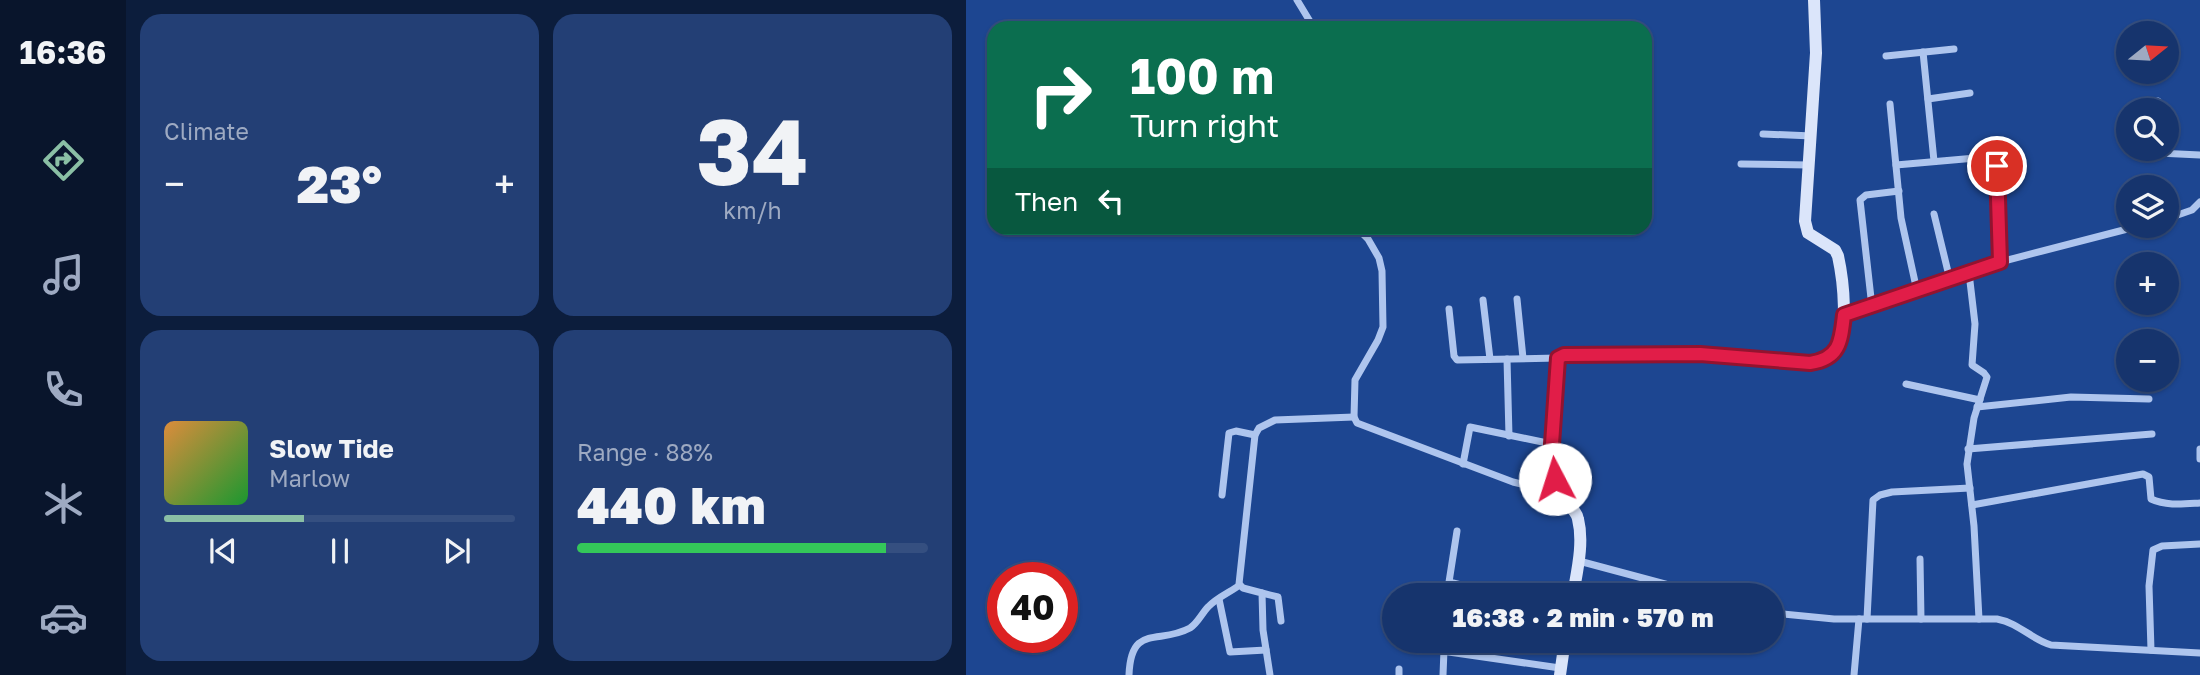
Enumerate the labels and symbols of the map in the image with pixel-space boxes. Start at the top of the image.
north arrow [2116,21,2179,84]
pin [1967,136,2027,196]
position arrow [1518,442,1592,516]
speed limit sign: 40 [987,562,1078,653]

